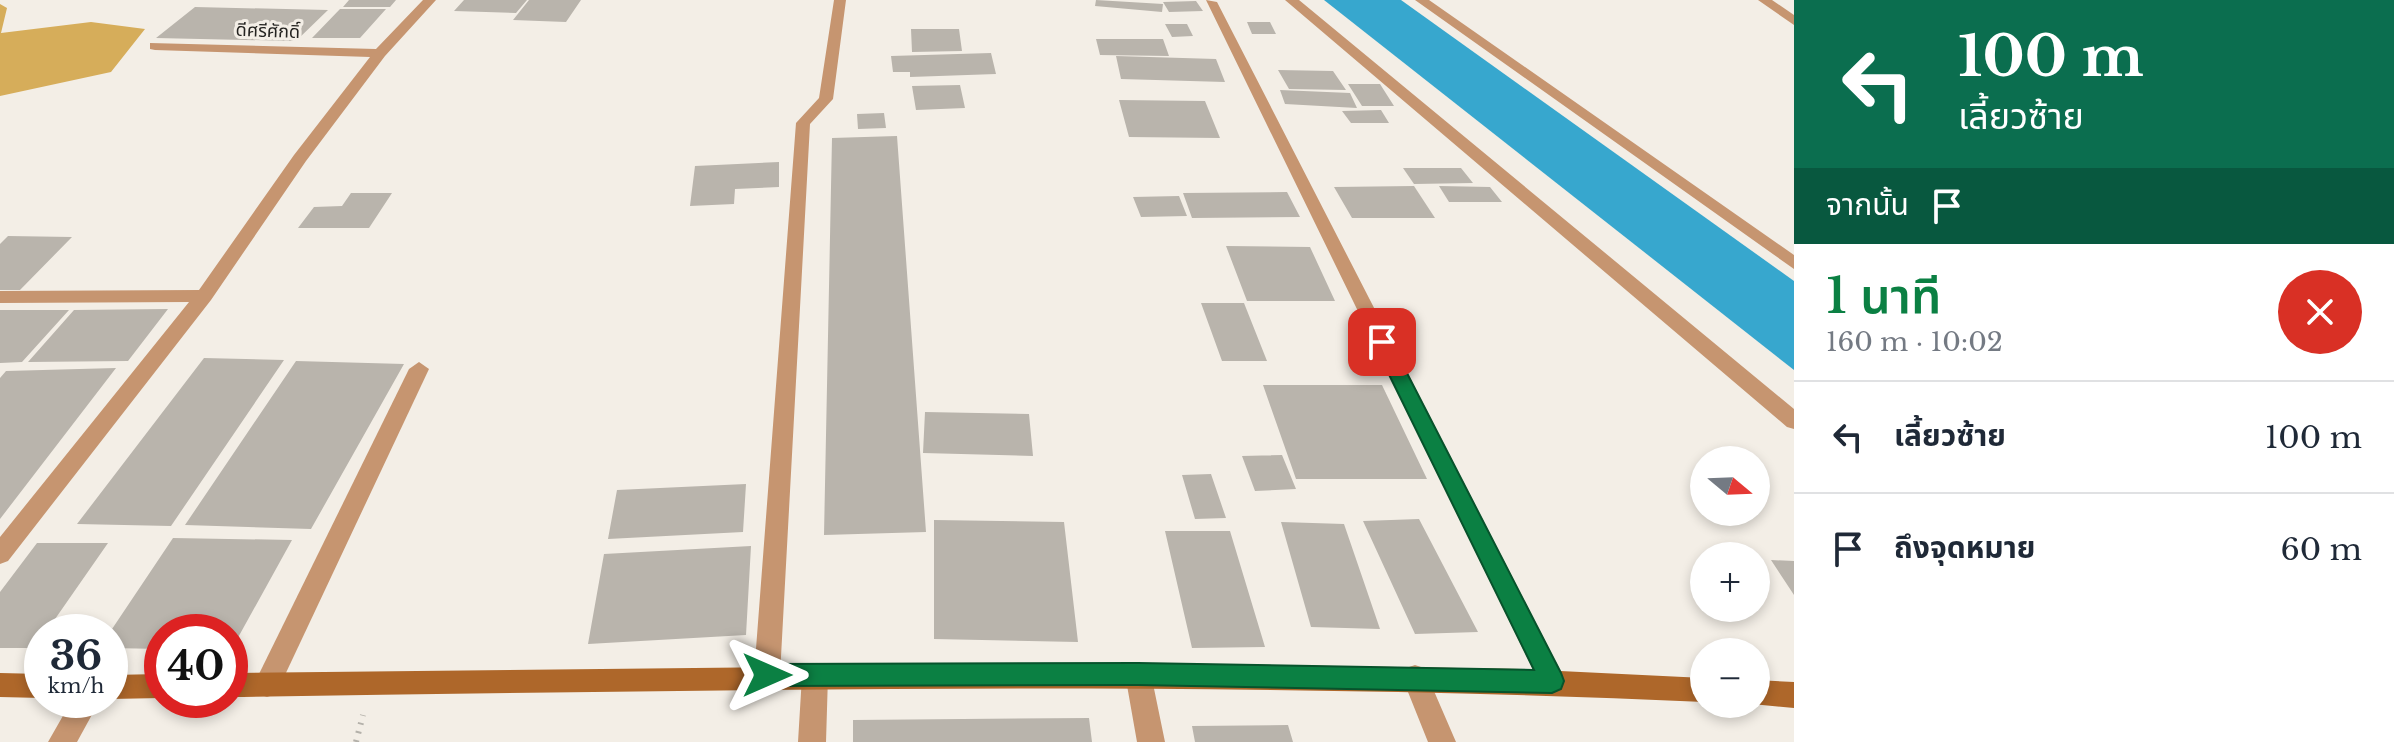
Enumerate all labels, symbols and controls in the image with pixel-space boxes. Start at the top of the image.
street label: ดีศรีศักดิ์ [235,19,301,43]
text: 100 m [1958,22,2144,91]
icon: left [1826,32,1930,136]
text: เลี้ยวซ้าย [1958,94,2084,139]
icon: arrive [1925,184,1969,228]
text: จากนั้น [1826,186,1909,223]
text: 1 นาที [1826,266,1941,326]
button: close [2278,270,2362,354]
pin [1348,308,1416,376]
icon: arrive [1360,320,1404,364]
text: 160 m · 10:02 [1826,326,2003,358]
icon: left [1826,415,1870,459]
text: เลี้ยวซ้าย [1894,417,2006,454]
text: 100 m [2265,419,2362,456]
north arrow [1690,446,1770,526]
map controls [1690,446,1770,718]
icon: arrive [1826,527,1870,571]
text: ถึงจุดหมาย [1894,529,2035,566]
text: 60 m [2280,531,2362,568]
button: + [1690,542,1770,622]
speed limit sign: 40 [144,614,248,718]
text: 36 [50,631,102,681]
position arrow [725,633,809,717]
button: − [1690,638,1770,718]
text: km/h [48,674,104,698]

